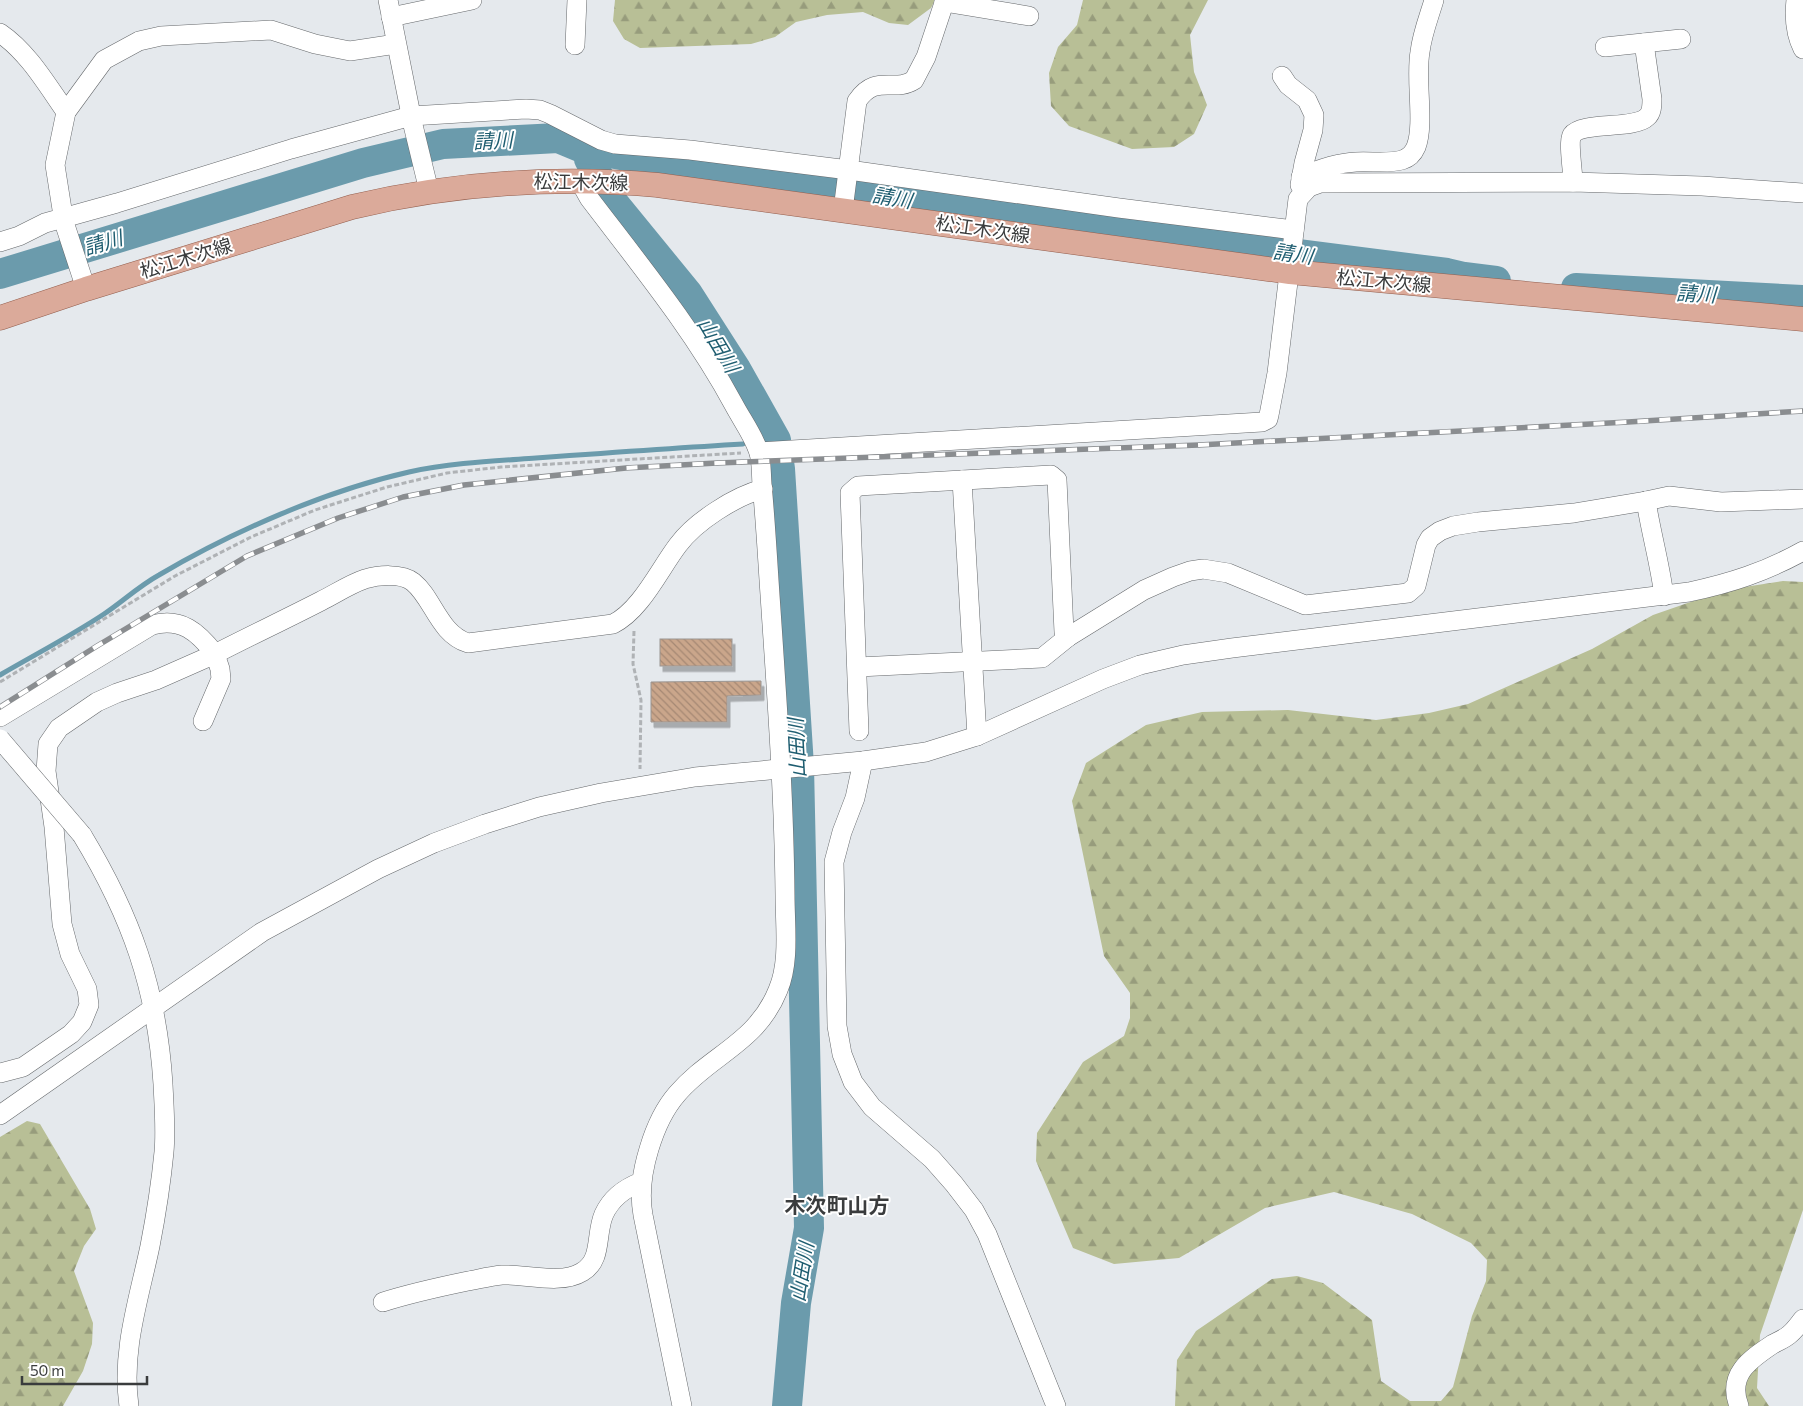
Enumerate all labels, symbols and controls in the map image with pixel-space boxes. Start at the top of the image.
water label: 請川 [472,127,516,153]
street label: 松江木次線 [533,169,629,194]
water label: 請川 [871,182,916,212]
street label: 松江木次線 [934,211,1032,247]
water label: 請川 [80,224,127,259]
street label: 松江木次線 [137,233,235,282]
water label: 請川 [1272,238,1317,268]
street label: 松江木次線 [1336,265,1432,296]
water label: 請川 [1675,280,1719,306]
water label: 山田川 [693,313,746,378]
water label: 山田川 [782,715,810,779]
district label: 木次町山方 [785,1192,890,1217]
water label: 山田川 [784,1238,818,1303]
scale bar [22,1354,148,1386]
text: 50 m [30,1361,64,1379]

